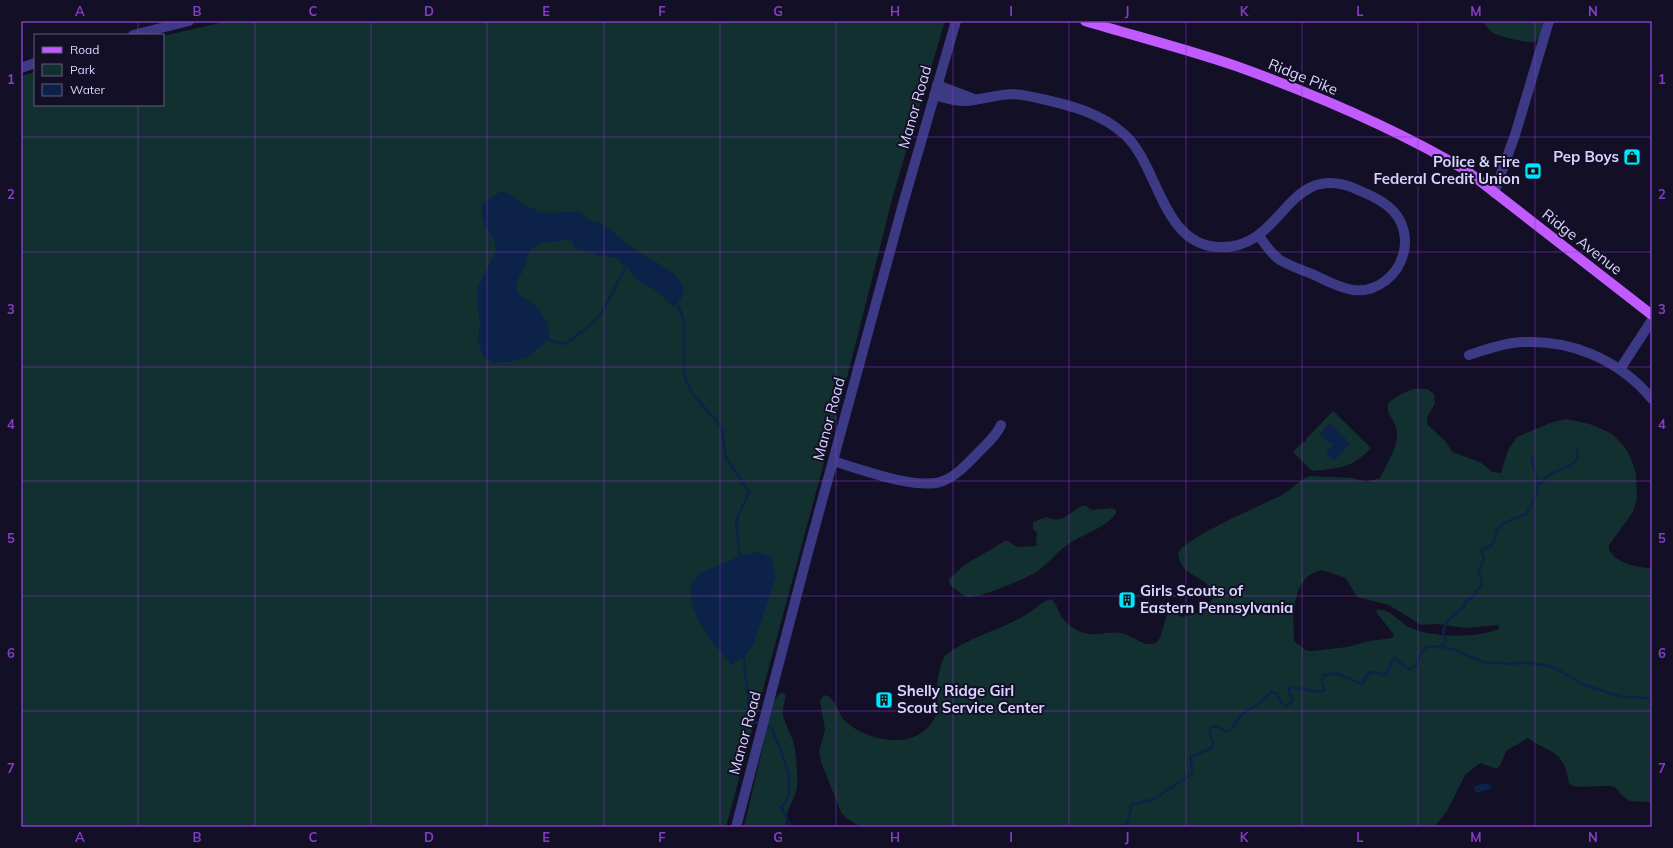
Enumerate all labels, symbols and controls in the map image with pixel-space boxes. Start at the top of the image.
text: A [75,3,85,19]
text: B [193,3,202,19]
text: C [309,3,318,19]
text: D [424,3,434,19]
text: E [542,3,550,19]
text: F [658,3,666,19]
text: G [773,3,783,19]
text: H [890,3,900,19]
text: I [1009,3,1013,19]
text: J [1125,3,1129,19]
text: K [1240,3,1250,19]
text: L [1356,3,1364,19]
text: M [1470,3,1482,19]
text: N [1588,3,1598,19]
legend [34,34,164,106]
text: Road [70,42,99,57]
street label: Ridge Pike [1266,54,1341,99]
text: Park [70,62,96,77]
street label: Manor Road [894,63,935,151]
text: 1 [7,71,15,87]
text: 1 [1658,71,1666,87]
text: Water [70,82,106,97]
place label: Pep Boys [1553,147,1619,166]
shop icon: Pep Boys [1622,147,1642,167]
place label: Police & Fire Federal Credit Union [1374,152,1520,188]
bank icon: Police & Fire Federal Credit Union [1523,161,1543,181]
text: 2 [7,186,15,202]
text: 2 [1658,186,1666,202]
street label: Ridge Avenue [1539,204,1626,279]
text: 3 [7,301,15,317]
text: 3 [1658,301,1666,317]
street label: Manor Road [808,375,849,463]
text: 4 [7,416,15,432]
text: 4 [1658,416,1666,432]
text: 5 [7,530,15,546]
text: 5 [1658,530,1666,546]
place label: Girls Scouts of Eastern Pennsylvania [1140,581,1293,617]
building icon: Girls Scouts of Eastern Pennsylvania [1117,590,1137,610]
text: 6 [7,645,15,661]
text: 6 [1658,645,1666,661]
place label: Shelly Ridge Girl Scout Service Center [897,681,1045,717]
street label: Manor Road [724,689,765,777]
building icon: Shelly Ridge Girl Scout Service Center [874,690,894,710]
text: 7 [7,760,15,776]
text: 7 [1658,760,1666,776]
text: A [75,829,85,845]
text: B [193,829,202,845]
text: C [309,829,318,845]
text: D [424,829,434,845]
text: E [542,829,550,845]
text: F [658,829,666,845]
text: G [773,829,783,845]
text: H [890,829,900,845]
text: I [1009,829,1013,845]
text: J [1125,829,1129,845]
text: K [1240,829,1250,845]
text: L [1356,829,1364,845]
text: M [1470,829,1482,845]
text: N [1588,829,1598,845]

